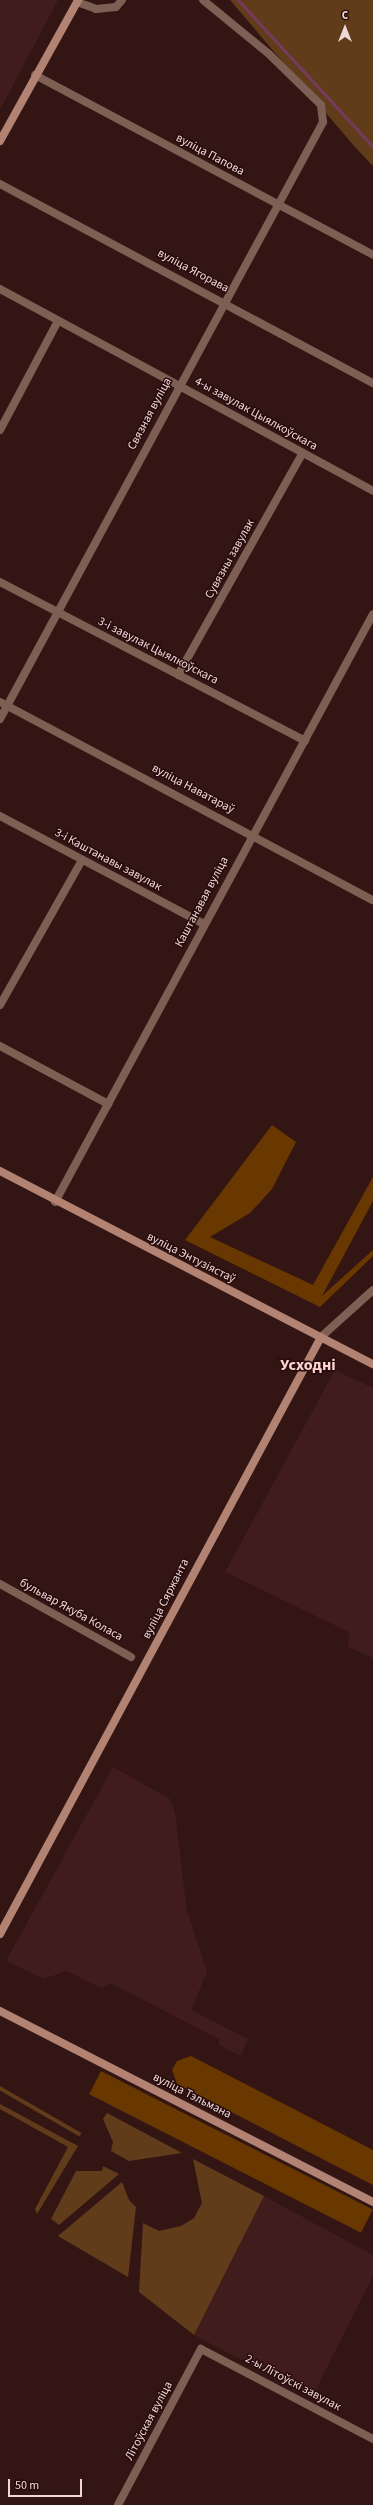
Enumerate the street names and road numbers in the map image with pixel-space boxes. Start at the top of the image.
street label: вуліца Папова [173,131,247,179]
street label: вуліца Ягорава [155,246,231,296]
street label: 4-ы завулак Цыялкоўскага [192,374,320,454]
street label: Связная вуліца [125,375,175,453]
street label: Сувязны завулак [202,517,258,601]
street label: 3-і завулак Цыялкоўскага [95,614,221,688]
street label: вуліца Наватараў [149,761,237,817]
street label: 3-і Каштанавы завулак [52,826,164,894]
street label: Каштанавая вуліца [172,854,232,950]
street label: вуліца Энтузіястаў [144,1229,238,1287]
street label: вуліца Сяржанта [140,1557,192,1641]
street label: бульвар Якуба Коласа [17,1576,125,1644]
street label: вуліца Тэльмана [150,2070,234,2122]
street label: 2-ы Літоўскі завулак [243,2352,343,2414]
street label: Літоўская вуліца [122,2379,176,2463]

